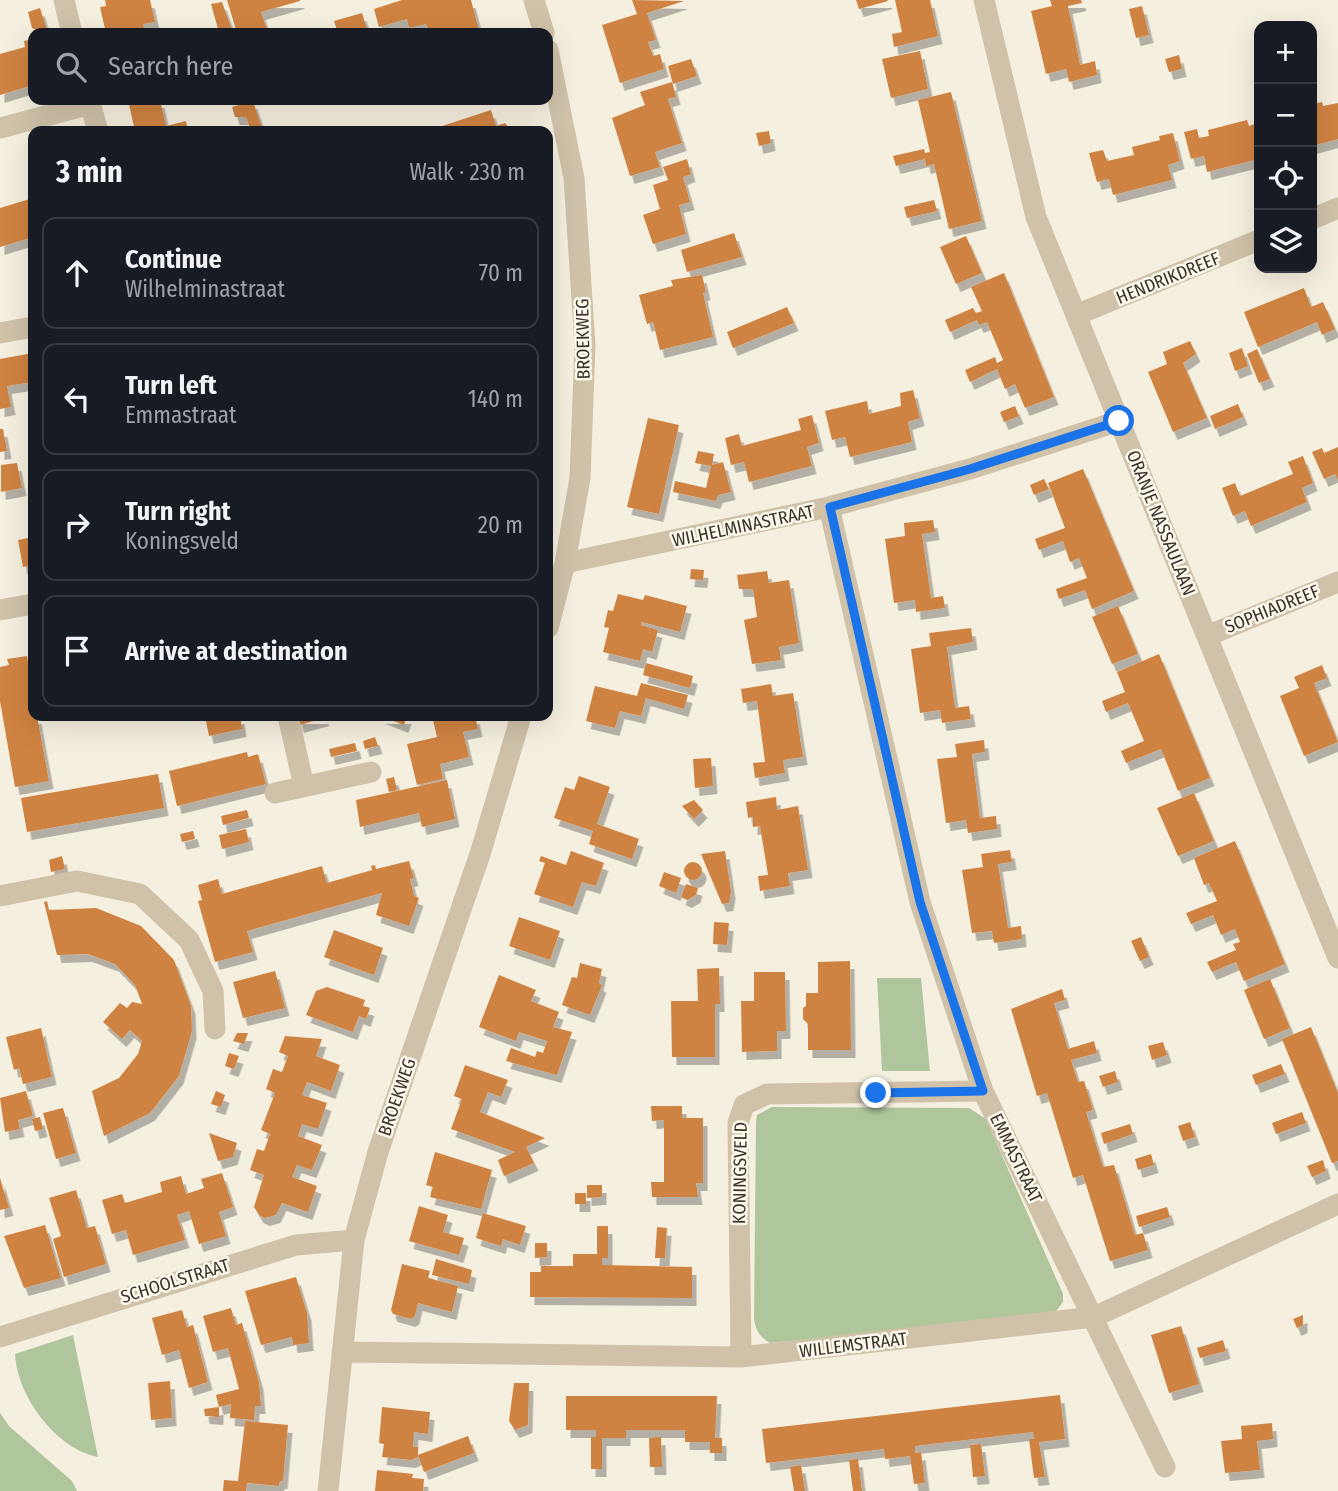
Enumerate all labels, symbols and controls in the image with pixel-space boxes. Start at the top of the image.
map controls [1254,21,1317,273]
button: + [1254,21,1317,84]
search box [28,28,553,105]
icon: search [52,48,90,86]
text: Search here [108,51,233,82]
button: − [1254,84,1317,147]
button: locate [1254,147,1317,210]
text: 3 min [56,154,123,190]
text: Walk · 230 m [409,158,525,186]
button: layers [1254,210,1317,273]
text: Continue [125,244,222,275]
street label: HENDRIKDREEF [1113,247,1223,309]
icon: ahead [58,254,96,292]
text: 70 m [479,259,523,287]
text: Wilhelminastraat [125,275,285,303]
street label: BROEKWEG [571,298,595,380]
text: Turn left [125,370,217,401]
icon: left [58,380,96,418]
text: 140 m [468,385,523,413]
text: Emmastraat [125,401,237,429]
route start [1103,405,1134,436]
street label: ORANJE NASSAULAAN [1122,447,1200,599]
text: Turn right [125,496,231,527]
street label: WILHELMINASTRAAT [670,500,816,552]
icon: right [58,506,96,544]
text: 20 m [478,511,523,539]
text: Koningsveld [125,527,239,555]
street label: SOPHIADREEF [1222,580,1322,638]
icon: arrive [58,632,96,670]
text: Arrive at destination [125,636,348,667]
street label: BROEKWEG [373,1055,421,1139]
route end [860,1077,891,1108]
street label: EMMASTRAAT [985,1110,1047,1207]
street label: KONINGSVELD [728,1122,752,1224]
street label: SCHOOLSTRAAT [118,1254,233,1308]
street label: WILLEMSTRAAT [798,1327,909,1363]

